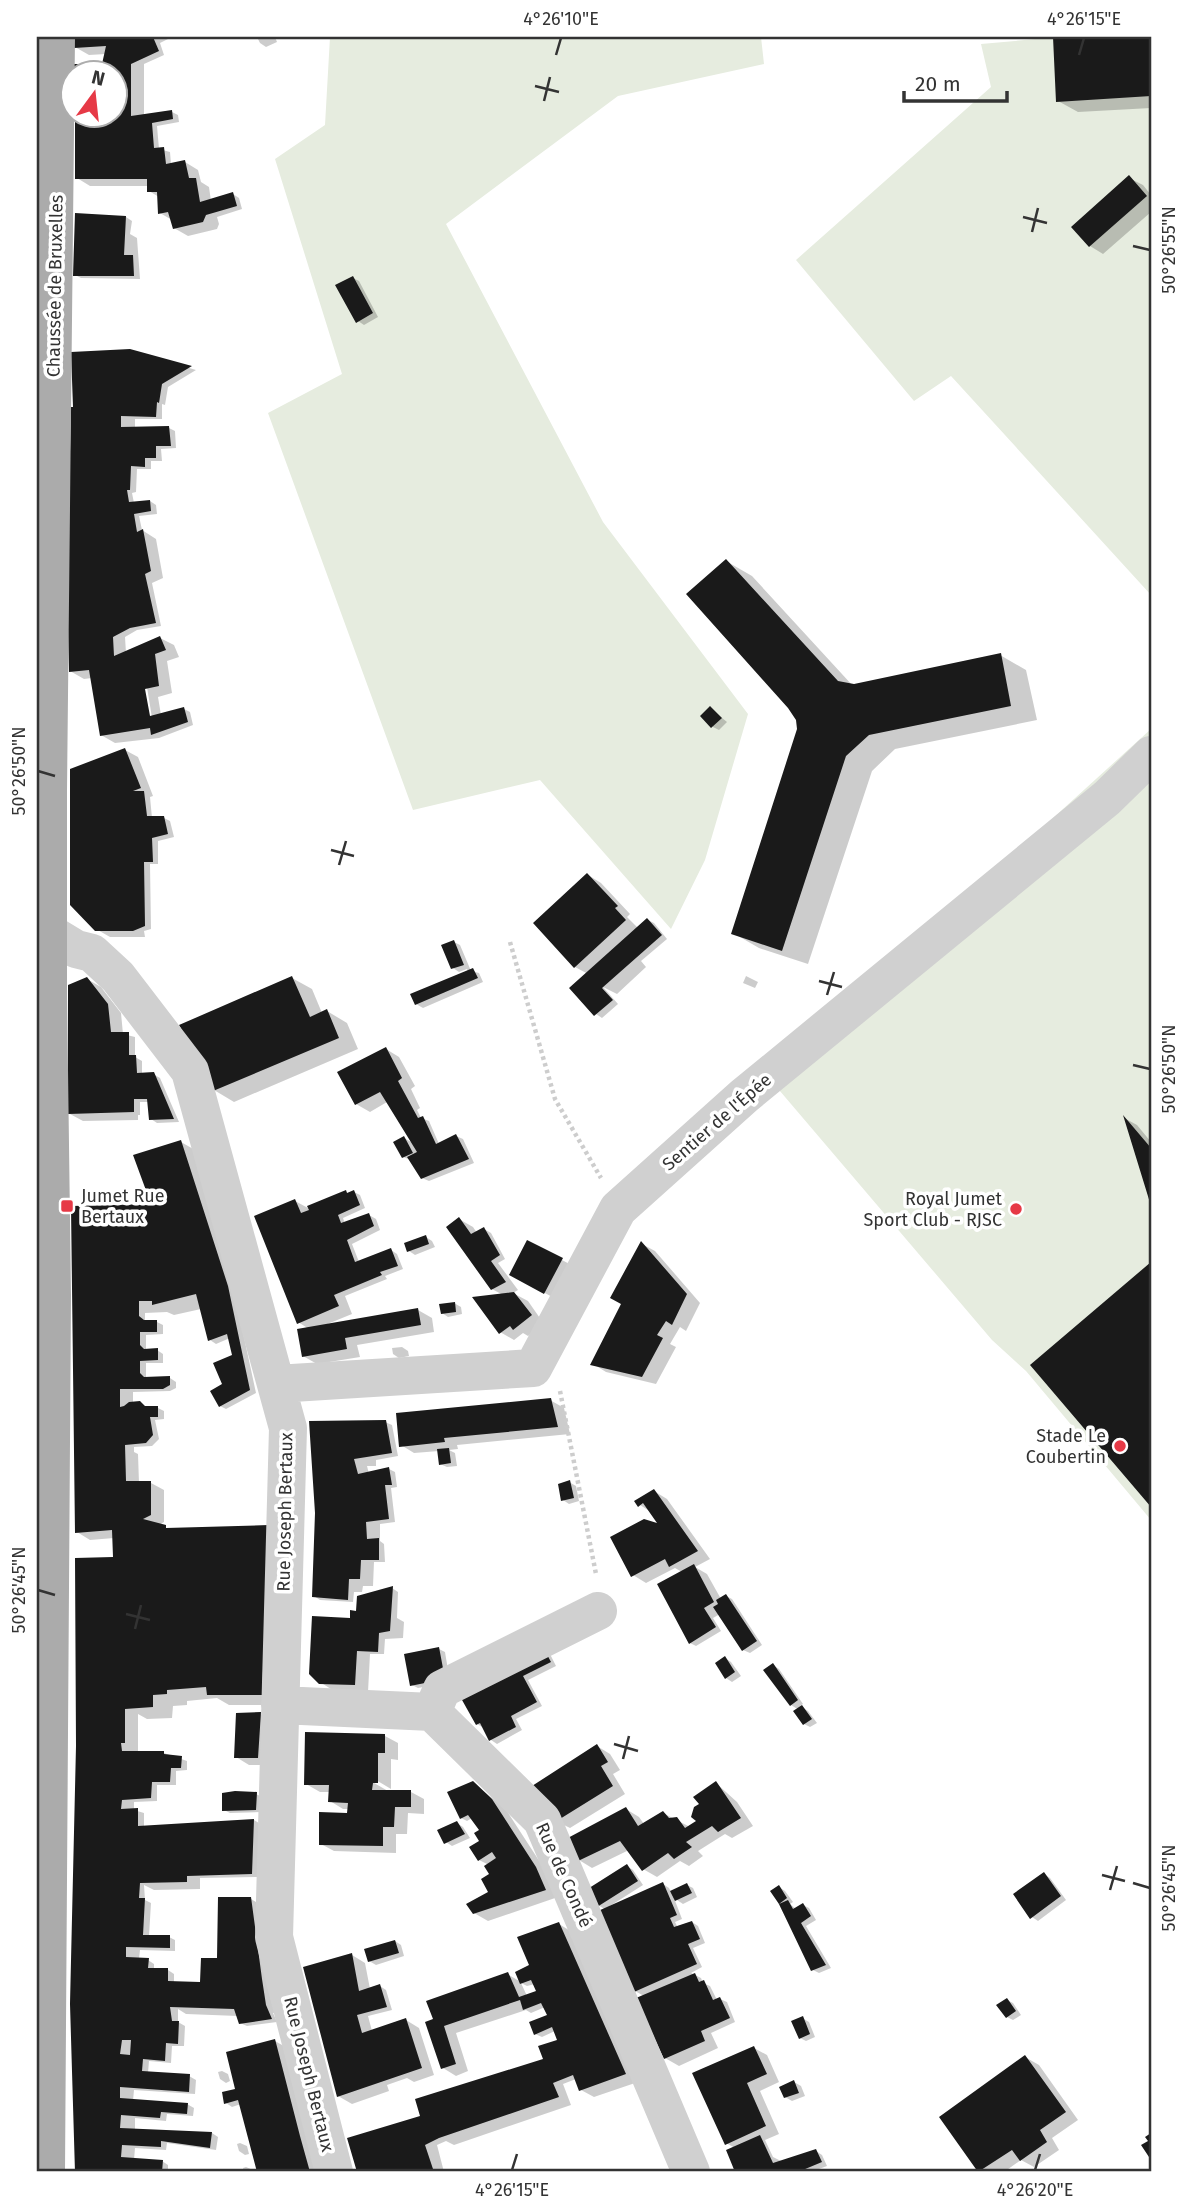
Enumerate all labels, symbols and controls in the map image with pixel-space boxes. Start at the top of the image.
text: 4°26'10"E [523,8,599,30]
text: 4°26'15"E [1047,8,1121,30]
north arrow [60,60,130,130]
scale bar [904,60,1008,104]
text: N [89,65,107,91]
text: 20 m [915,71,961,97]
street label: Chaussée de Bruxelles [42,195,68,377]
text: 50°26'55"N [1158,206,1180,294]
text: 50°26'50"N [8,727,30,815]
text: 50°26'50"N [1158,1025,1180,1113]
street label: Sentier de l'Épée [657,1068,776,1175]
place label: Jumet Rue Bertaux [81,1185,165,1228]
place label: Royal Jumet Sport Club - RJSC [864,1188,1003,1231]
marker: Jumet Rue Bertaux [59,1198,75,1214]
marker: Royal Jumet Sport Club - RJSC [1008,1201,1024,1217]
place label: Stade Le Coubertin [1026,1425,1106,1468]
street label: Rue Joseph Bertaux [273,1432,297,1592]
marker: Stade Le Coubertin [1112,1438,1128,1454]
text: 50°26'45"N [8,1546,30,1634]
street label: Rue de Condé [531,1819,597,1931]
text: 50°26'45"N [1158,1844,1180,1932]
street label: Rue Joseph Bertaux [279,1994,339,2154]
text: 4°26'15"E [475,2179,549,2201]
text: 4°26'20"E [997,2179,1073,2201]

